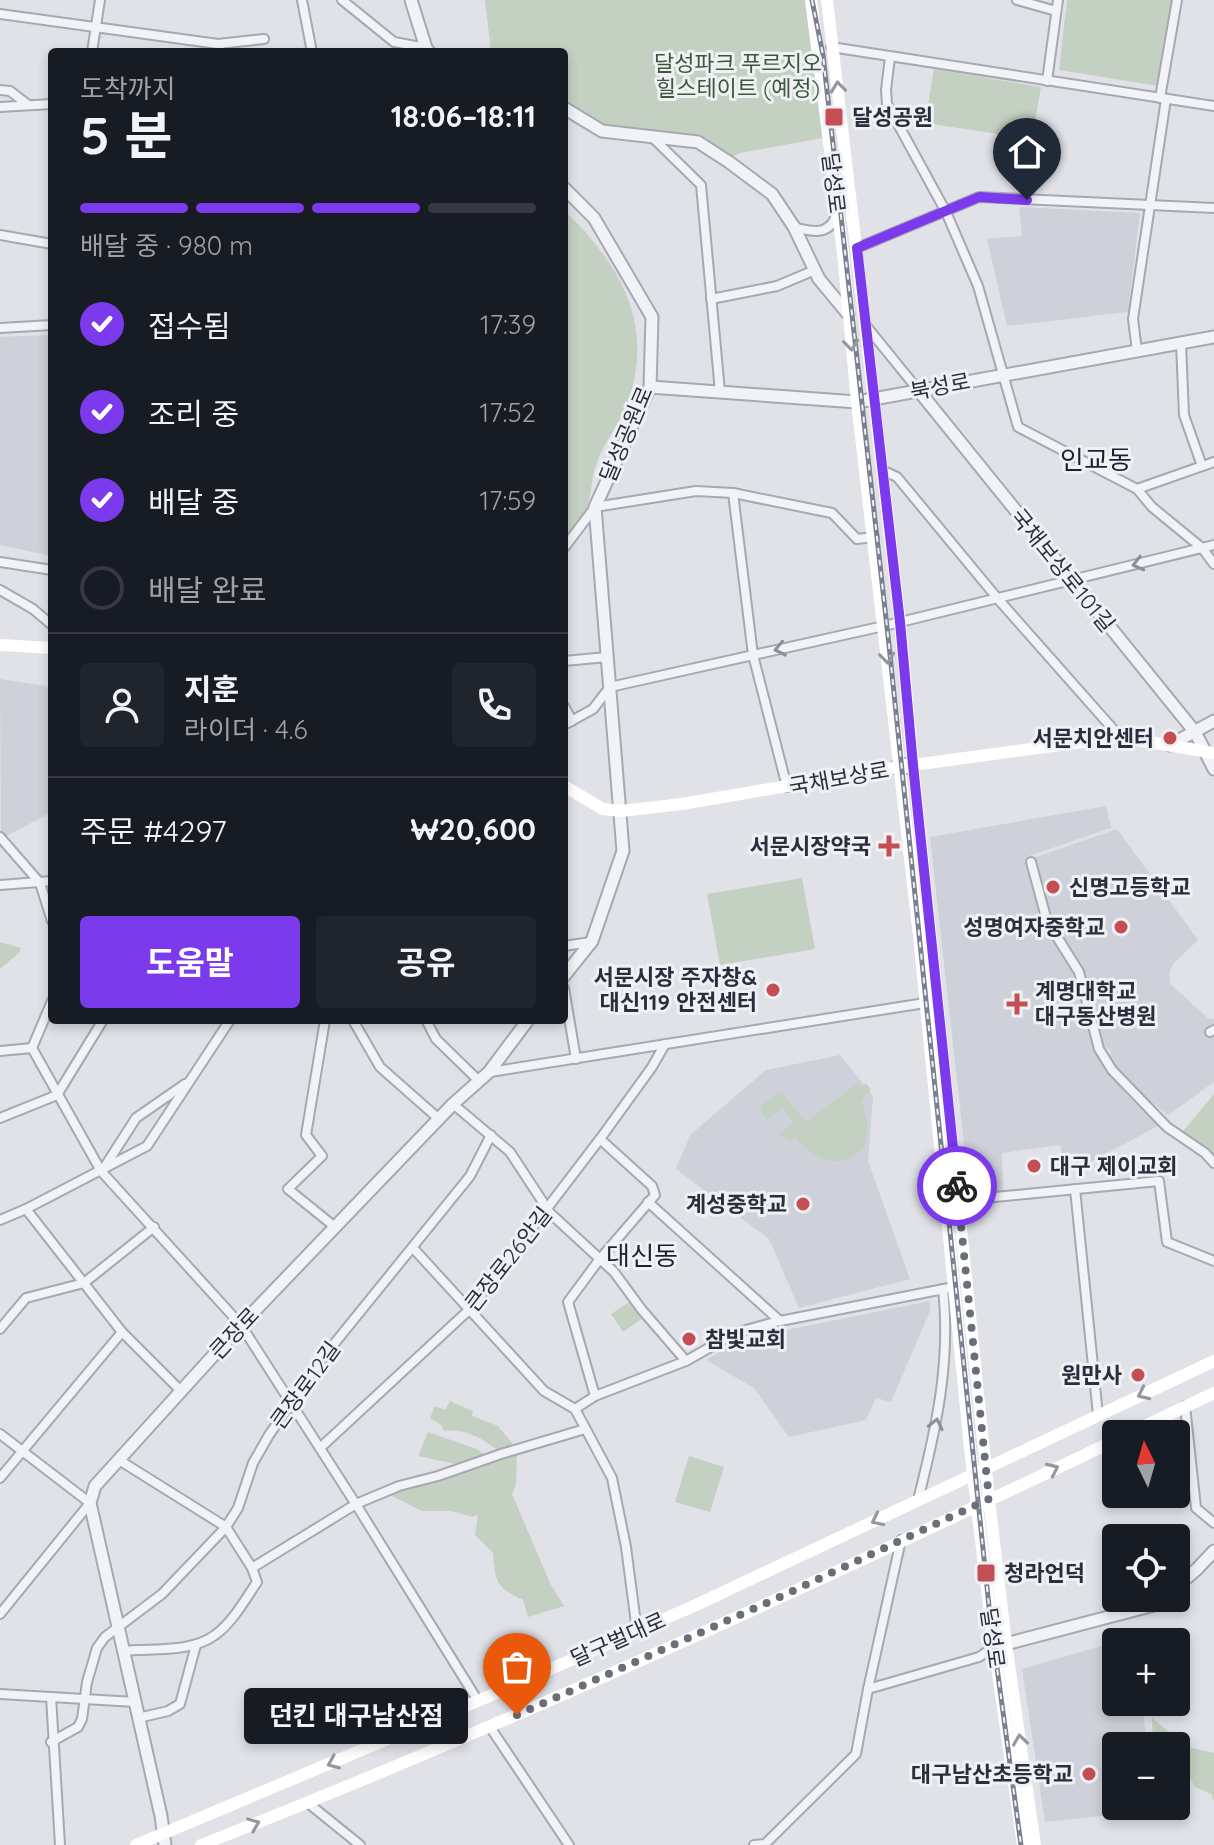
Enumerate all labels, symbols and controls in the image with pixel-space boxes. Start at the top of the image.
park label: 달성파크 푸르지오 힐스테이트 (예정) [654,49,822,102]
text: 도착까지 [80,72,176,105]
one-way arrow [830,80,847,94]
text: 18:06–18:11 [391,97,536,135]
text: 5 분 [80,102,172,167]
place label: 달성공원 [852,103,933,131]
marker: 달성공원 [823,106,845,128]
pin [993,118,1061,200]
icon: home [1005,130,1049,174]
street label: 달성로 [816,151,852,215]
text: 배달 중 · 980 m [80,229,253,262]
icon: check [80,302,124,346]
text: 접수됨 [148,307,231,345]
text: 17:39 [480,308,536,341]
one-way arrow [843,338,860,351]
street label: 북성로 [908,366,972,406]
street label: 달성공원로 [593,382,659,486]
icon: check [80,390,124,434]
text: 조리 중 [148,395,239,433]
text: 17:52 [480,396,536,429]
district label: 인교동 [1060,443,1132,476]
icon: check [80,478,124,522]
text: 배달 중 [148,483,239,521]
text: 17:59 [480,484,536,517]
street label: 국채보상로101길 [1005,503,1121,637]
one-way arrow [1132,554,1146,571]
text: 배달 완료 [148,571,267,609]
one-way arrow [774,640,787,657]
one-way arrow [878,652,895,665]
button: person [80,663,164,747]
button: phone [452,663,536,747]
text: 지훈 [184,670,239,708]
text: 라이더 · 4.6 [184,713,307,746]
place label: 서문치안센터 [1033,724,1154,752]
marker: 서문치안센터 [1161,729,1179,747]
street label: 국채보상로 [787,755,891,801]
text: ₩20,600 [411,810,536,848]
text: 주문 #4297 [80,812,227,850]
place label: 서문시장약국 [750,832,871,860]
marker: 서문시장약국 [878,835,900,857]
place label: 신명고등학교 [1069,873,1190,901]
marker: 신명고등학교 [1044,878,1062,896]
place label: 성명여자중학교 [963,913,1105,941]
button: 도움말 [80,916,300,1008]
button: 공유 [316,916,536,1008]
marker: 성명여자중학교 [1112,918,1130,936]
place label: 서문시장 주자창& 대신119 안전센터 [594,963,757,1016]
place label: 계명대학교 대구동산병원 [1035,977,1156,1030]
marker: 서문시장 주자창& 대신119 안전센터 [764,981,782,999]
marker: 계명대학교 대구동산병원 [1006,993,1028,1015]
courier [917,1146,997,1226]
place label: 대구 제이교회 [1050,1152,1178,1180]
marker: 대구 제이교회 [1025,1157,1043,1175]
icon: bike [935,1164,979,1208]
place label: 계성중학교 [686,1190,787,1218]
marker: 계성중학교 [794,1195,812,1213]
street label: 큰장로26안길 [458,1201,558,1317]
district label: 대신동 [606,1239,678,1272]
street label: 큰장로 [203,1301,265,1365]
place label: 참빛교회 [705,1325,786,1353]
marker: 참빛교회 [680,1330,698,1348]
street label: 큰장로12길 [264,1336,346,1434]
place label: 원만사 [1061,1361,1122,1389]
marker: 원만사 [1129,1366,1147,1384]
one-way arrow [1137,1384,1152,1400]
one-way arrow [927,1418,944,1432]
north arrow [1102,1420,1190,1508]
map controls [1102,1420,1190,1820]
one-way arrow [1045,1463,1059,1479]
one-way arrow [871,1510,885,1526]
button: locate [1102,1524,1190,1612]
place label: 청라언덕 [1004,1559,1085,1587]
marker: 청라언덕 [975,1562,997,1584]
street label: 달구벌대로 [566,1606,670,1672]
street label: 달성로 [975,1606,1011,1670]
button: + [1102,1628,1190,1716]
pin [483,1633,551,1715]
icon: bag [495,1645,539,1689]
callout: 던킨 대구남산점 [245,1687,469,1743]
text: 던킨 대구남산점 [269,1699,443,1732]
button: − [1102,1732,1190,1820]
one-way arrow [1012,1733,1029,1747]
one-way arrow [327,1753,341,1769]
place label: 대구남산초등학교 [911,1760,1073,1788]
marker: 대구남산초등학교 [1080,1765,1098,1783]
one-way arrow [246,1817,260,1834]

